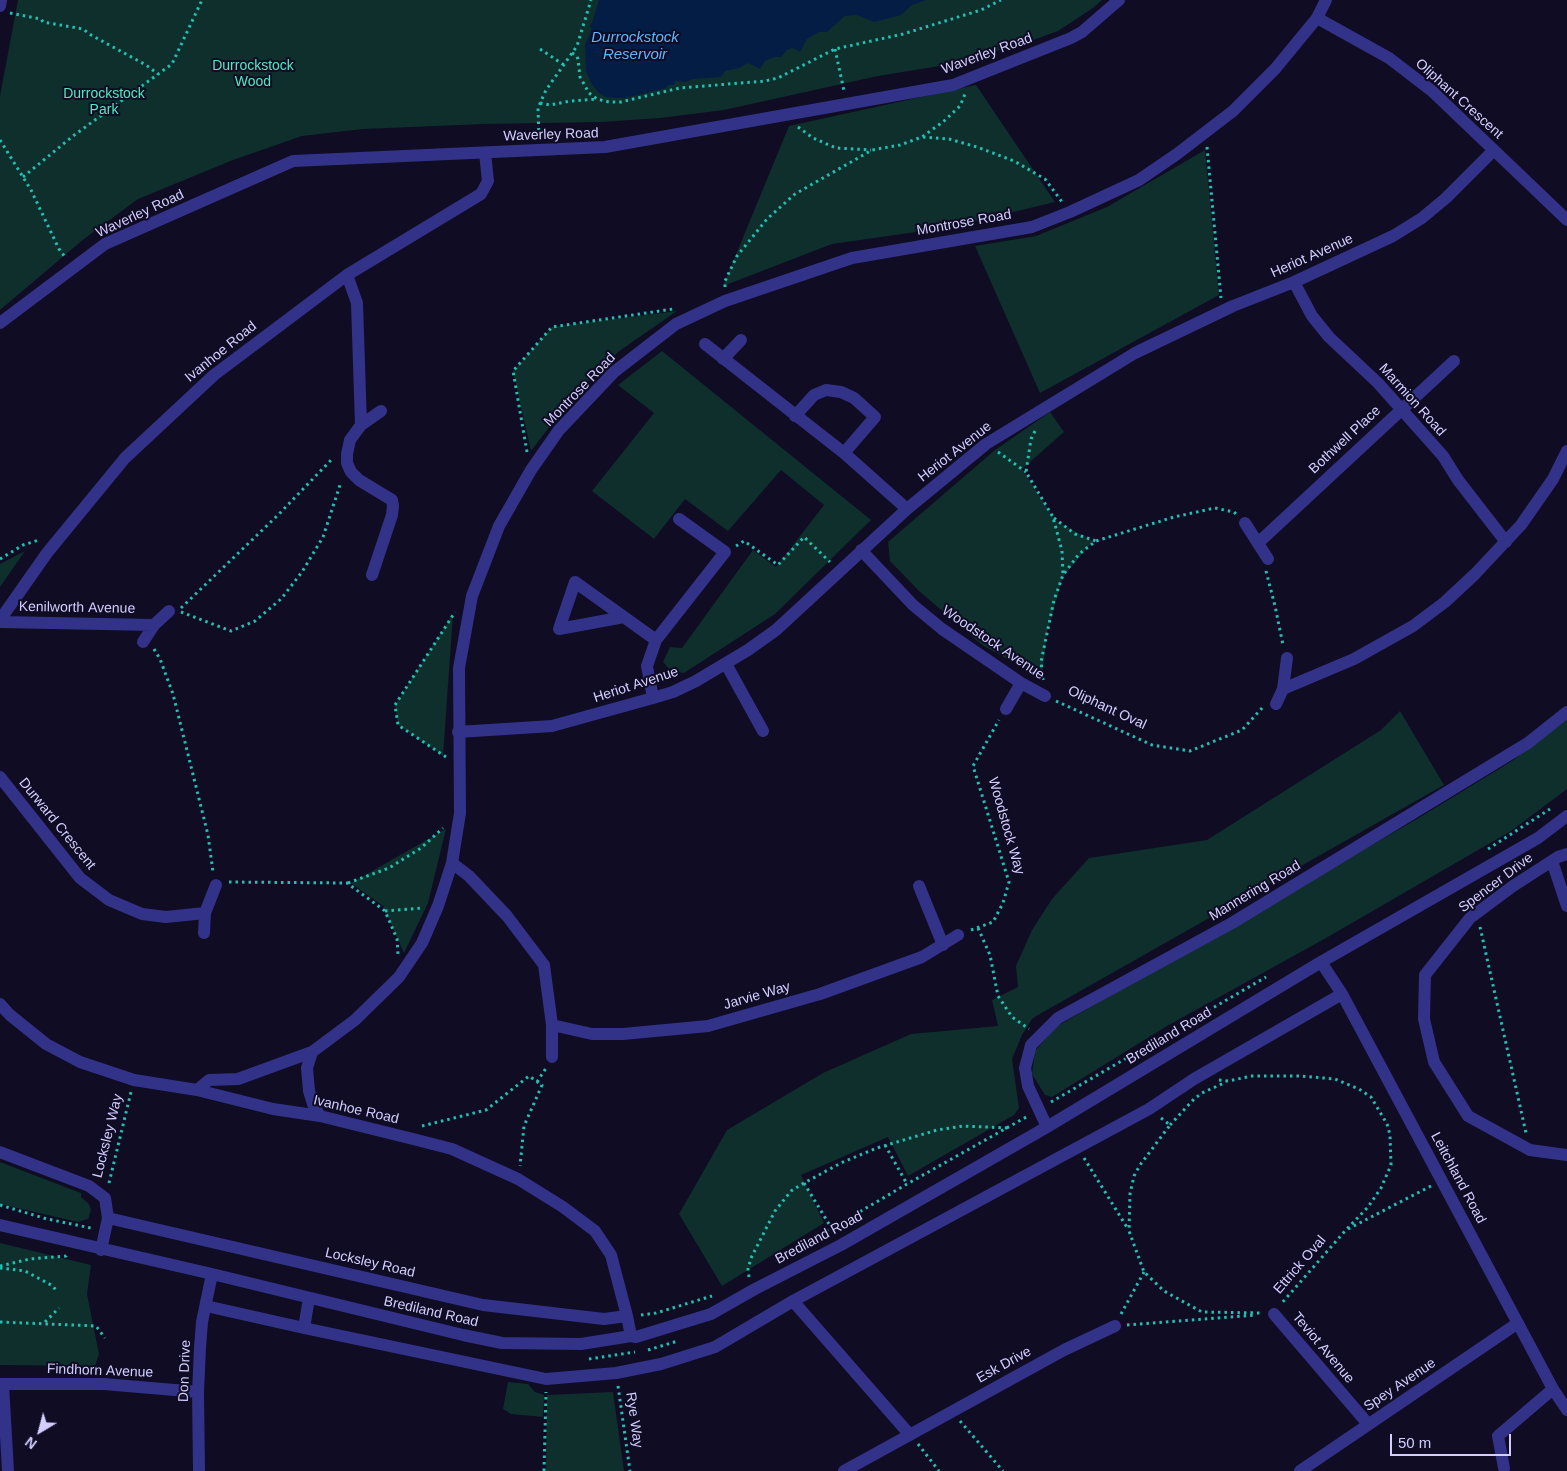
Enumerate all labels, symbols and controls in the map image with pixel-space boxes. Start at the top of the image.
water label: Durrockstock Reservoir [591,29,679,64]
street label: Waverley Road [939,30,1035,78]
street label: Oliphant Crescent [1412,55,1506,143]
park label: Durrockstock Wood [212,58,294,90]
park label: Durrockstock Park [63,86,145,118]
street label: Waverley Road [503,125,599,145]
street label: Waverley Road [93,186,187,242]
street label: Montrose Road [915,206,1013,240]
street label: Heriot Avenue [1268,230,1356,282]
street label: Ivanhoe Road [182,318,260,386]
street label: Montrose Road [541,350,619,430]
street label: Marmion Road [1375,360,1449,440]
street label: Bothwell Place [1306,403,1384,477]
street label: Heriot Avenue [915,418,995,486]
street label: Kenilworth Avenue [19,599,135,617]
street label: Woodstock Avenue [939,602,1047,684]
street label: Heriot Avenue [591,663,681,707]
street label: Oliphant Oval [1065,682,1149,734]
street label: Durward Crescent [15,775,99,873]
street label: Woodstock Way [984,775,1028,877]
street label: Spencer Drive [1456,850,1536,916]
street label: Mannering Road [1206,857,1304,925]
street label: Jarvie Way [722,978,792,1014]
street label: Brediland Road [1123,1004,1215,1068]
street label: Locksley Way [89,1092,127,1180]
street label: Ivanhoe Road [312,1092,400,1128]
street label: Leitchland Road [1427,1129,1489,1227]
street label: Brediland Road [772,1208,866,1268]
street label: Ettrick Oval [1270,1232,1330,1298]
street label: Locksley Road [323,1244,417,1282]
street label: Brediland Road [382,1293,480,1331]
street label: Teviot Avenue [1288,1309,1358,1387]
street label: Don Drive [176,1340,194,1402]
street label: Esk Drive [974,1343,1034,1387]
street label: Spey Avenue [1361,1355,1439,1415]
street label: Findhorn Avenue [47,1361,153,1381]
street label: Rye Way [622,1391,646,1449]
north arrow [15,1406,65,1456]
scale bar [1392,1424,1513,1456]
text: N [22,1434,40,1452]
text: 50 m [1398,1434,1431,1451]

